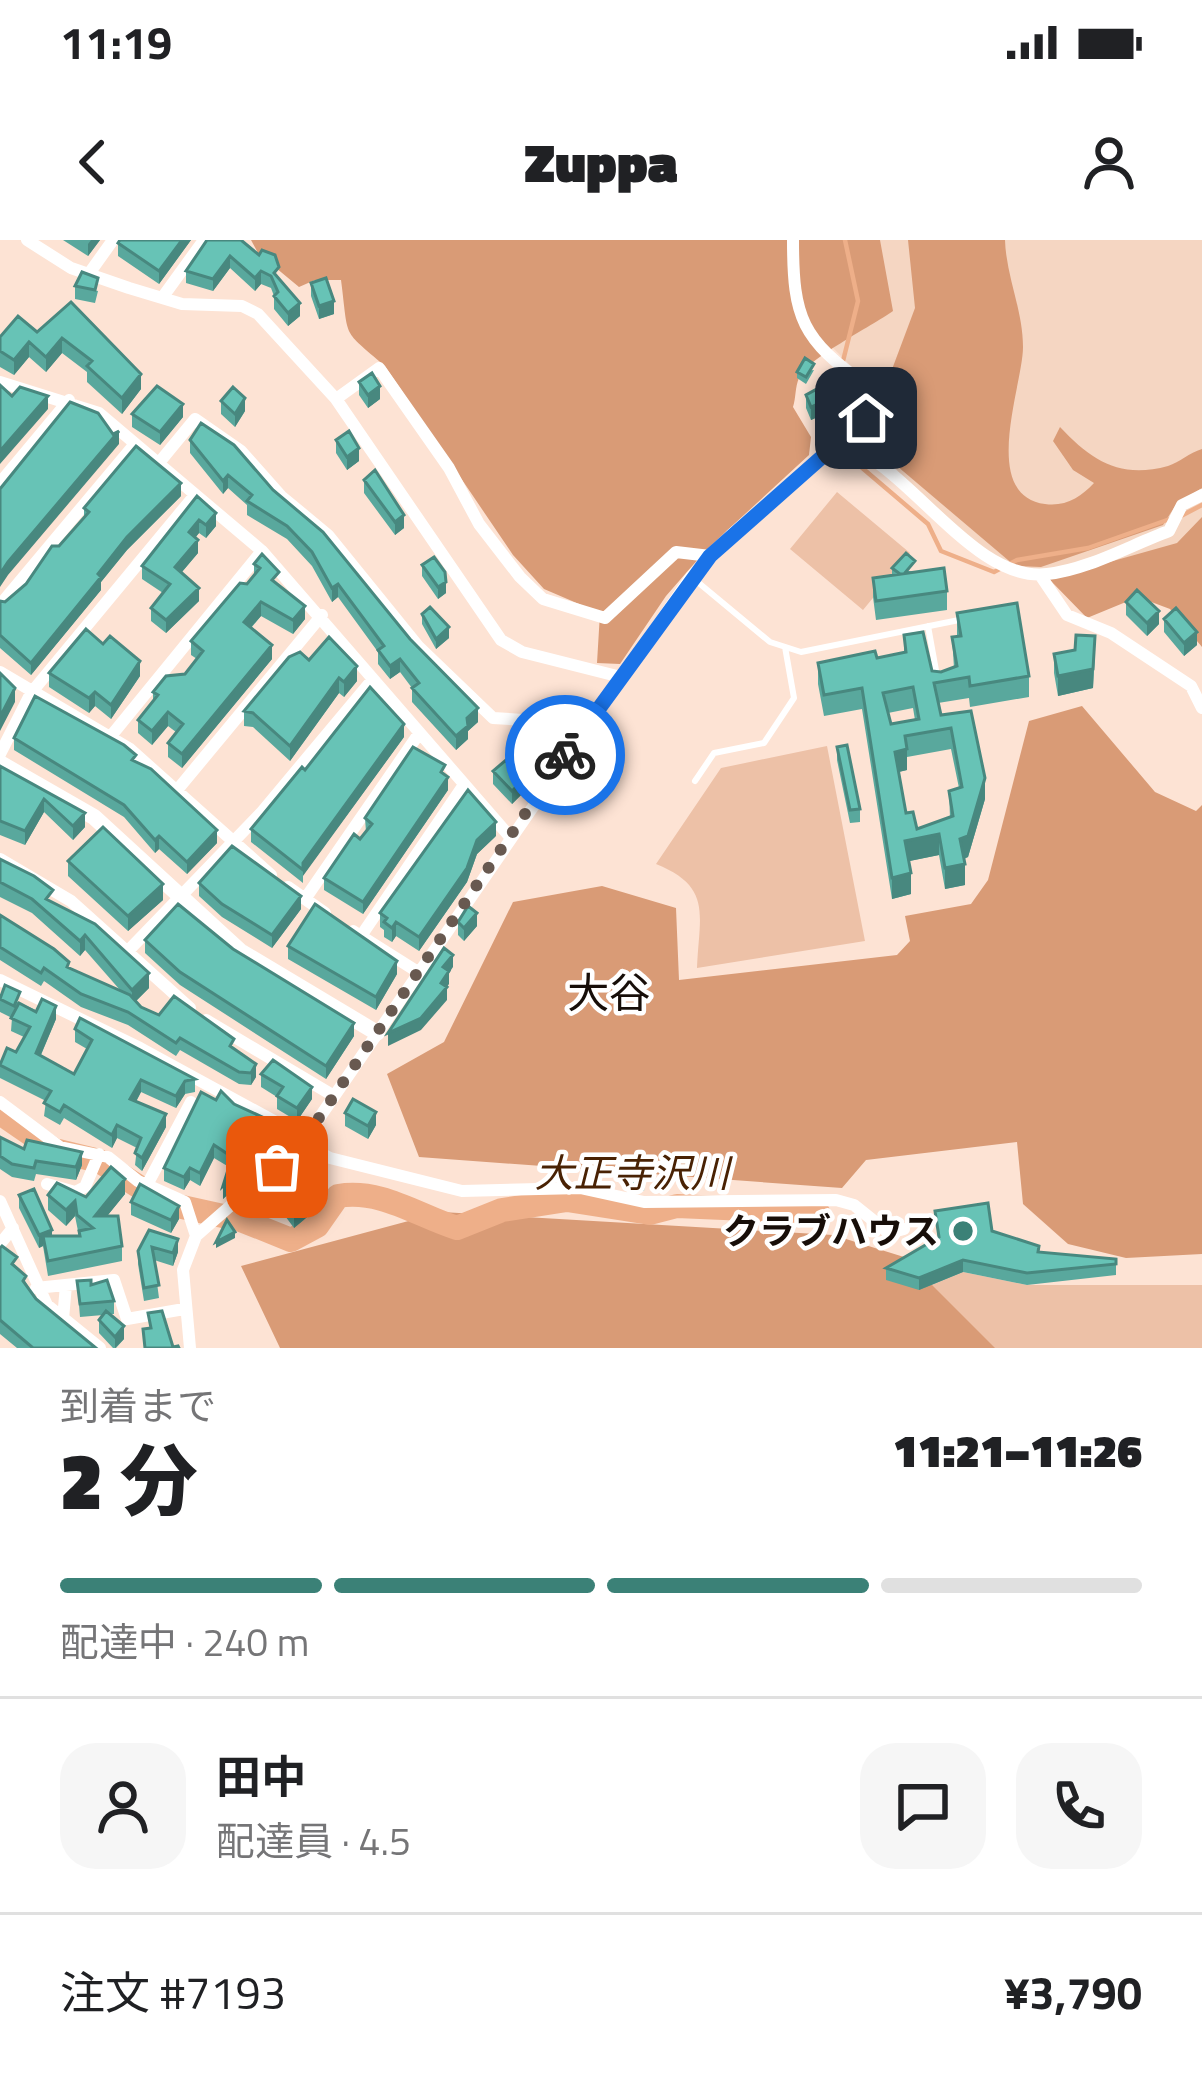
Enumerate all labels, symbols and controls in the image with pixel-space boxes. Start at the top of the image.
text: 11:19 [60,8,172,76]
text: Zuppa [524,121,678,203]
icon: back [60,129,126,195]
icon: person [1076,129,1142,195]
pin [815,367,917,469]
icon: home [833,385,899,451]
courier [505,695,625,815]
icon: bike [532,722,598,788]
district label: 大谷 [567,960,651,1024]
pin [226,1116,328,1218]
icon: bag [244,1134,310,1200]
water label: 大正寺沢川 [534,1143,733,1202]
place label: クラブハウス [723,1203,939,1258]
marker: クラブハウス [950,1218,976,1244]
text: 到着まで [60,1376,216,1435]
text: 11:21–11:26 [893,1416,1142,1484]
text: 2 分 [60,1421,198,1539]
text: 配達中 · 240 m [60,1612,309,1671]
text: 田中 [216,1742,306,1810]
button: person [60,1743,186,1869]
button: chat [860,1743,986,1869]
button: phone [1016,1743,1142,1869]
text: 配達員 · 4.5 [216,1811,411,1870]
text: 注文 #7193 [60,1958,286,2026]
text: ¥3,790 [1004,1958,1142,2026]

